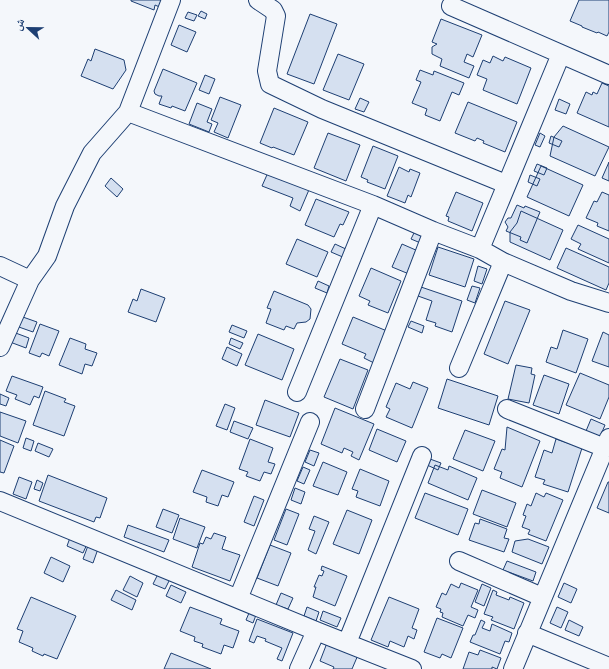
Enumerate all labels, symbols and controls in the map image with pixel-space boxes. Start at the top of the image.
north arrow [8,8,48,48]
text: ش [10,16,28,33]

